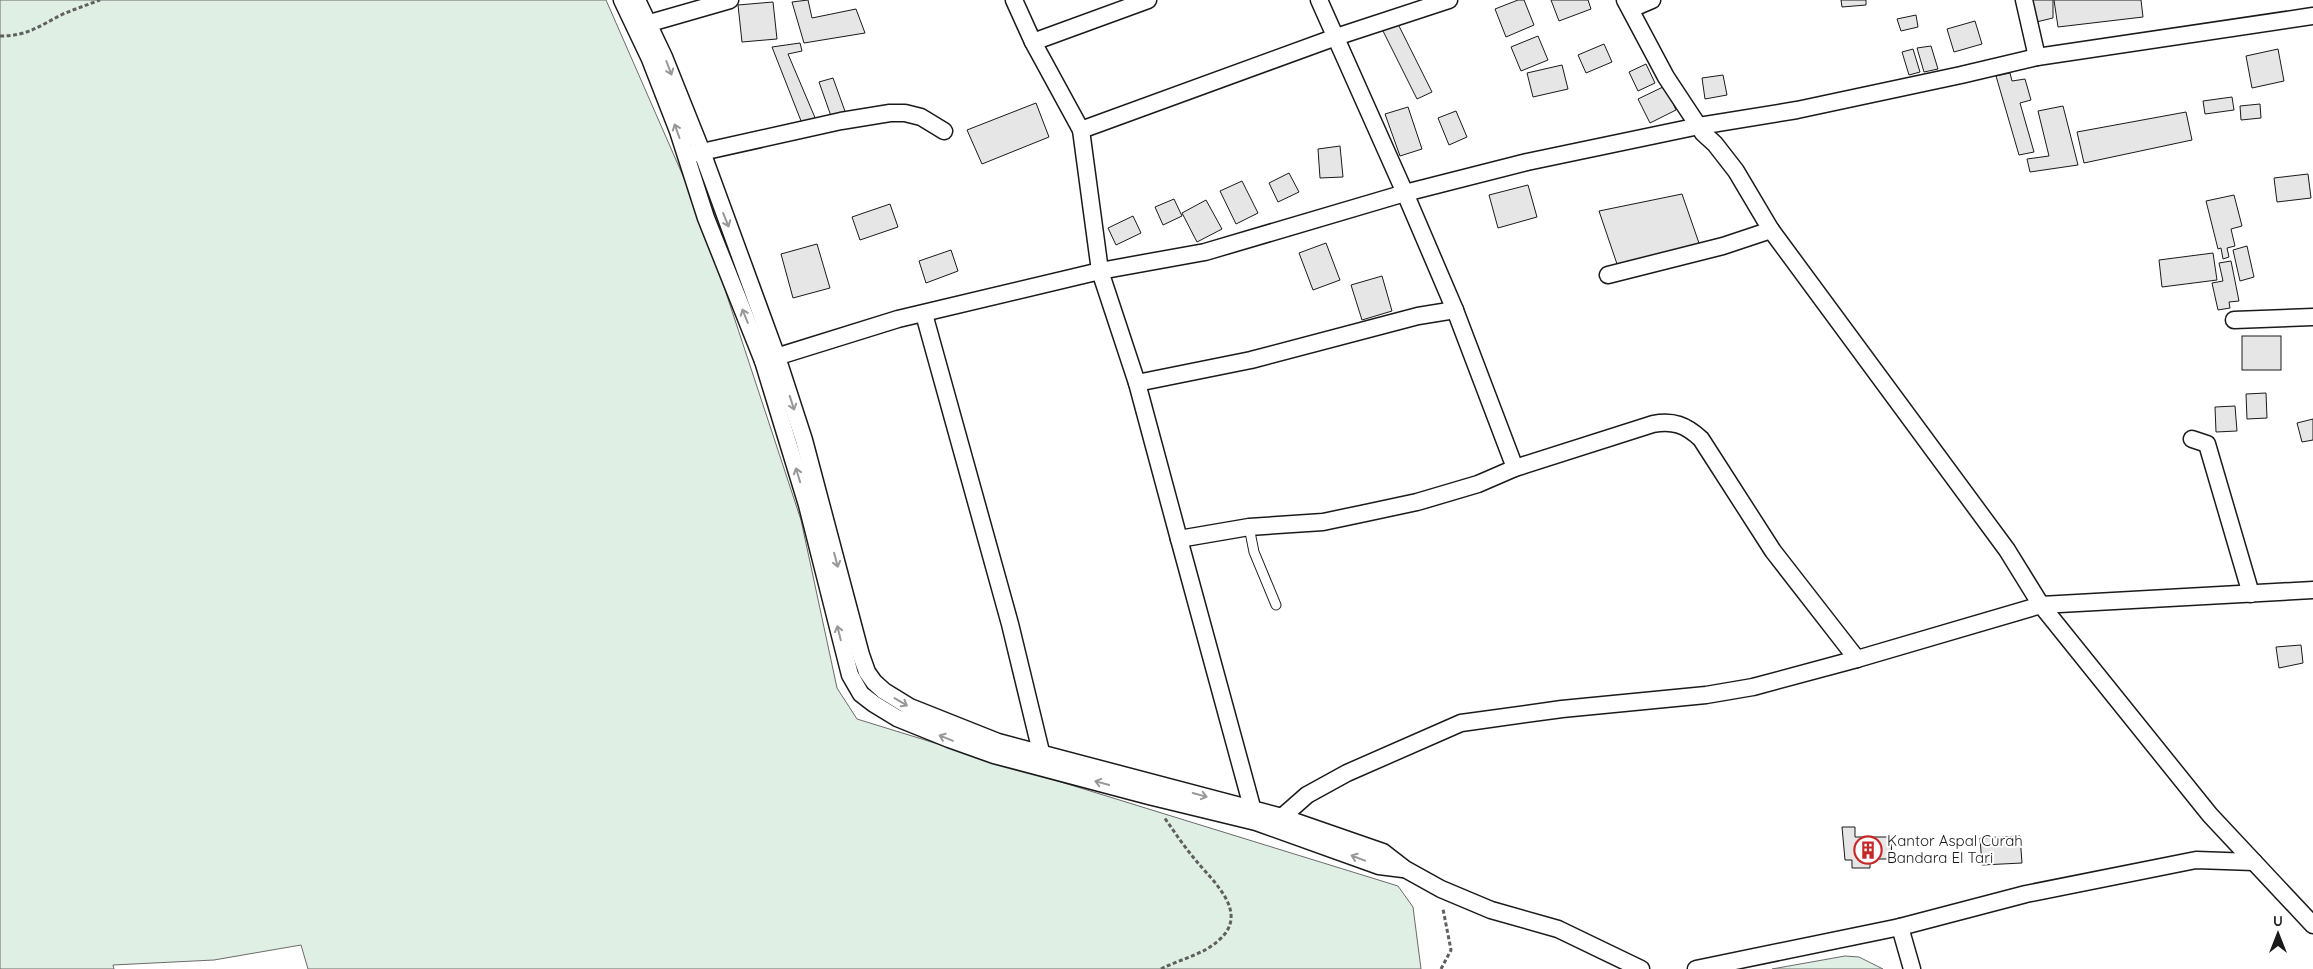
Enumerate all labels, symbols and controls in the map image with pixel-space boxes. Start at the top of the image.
one-way arrow [665,60,674,76]
one-way arrow [672,123,681,139]
one-way arrow [722,212,732,227]
one-way arrow [740,309,749,324]
one-way arrow [788,395,797,411]
one-way arrow [793,468,803,484]
one-way arrow [832,551,841,567]
one-way arrow [834,625,844,641]
one-way arrow [894,697,908,707]
one-way arrow [939,733,954,742]
one-way arrow [1095,778,1111,788]
one-way arrow [1192,791,1208,800]
place label: Kantor Aspal Curah Bandara El Tari [1887,831,2023,867]
building icon: Kantor Aspal Curah Bandara El Tari [1853,835,1883,865]
one-way arrow [1351,853,1367,862]
north arrow [2253,909,2303,959]
text: U [2273,912,2283,930]

